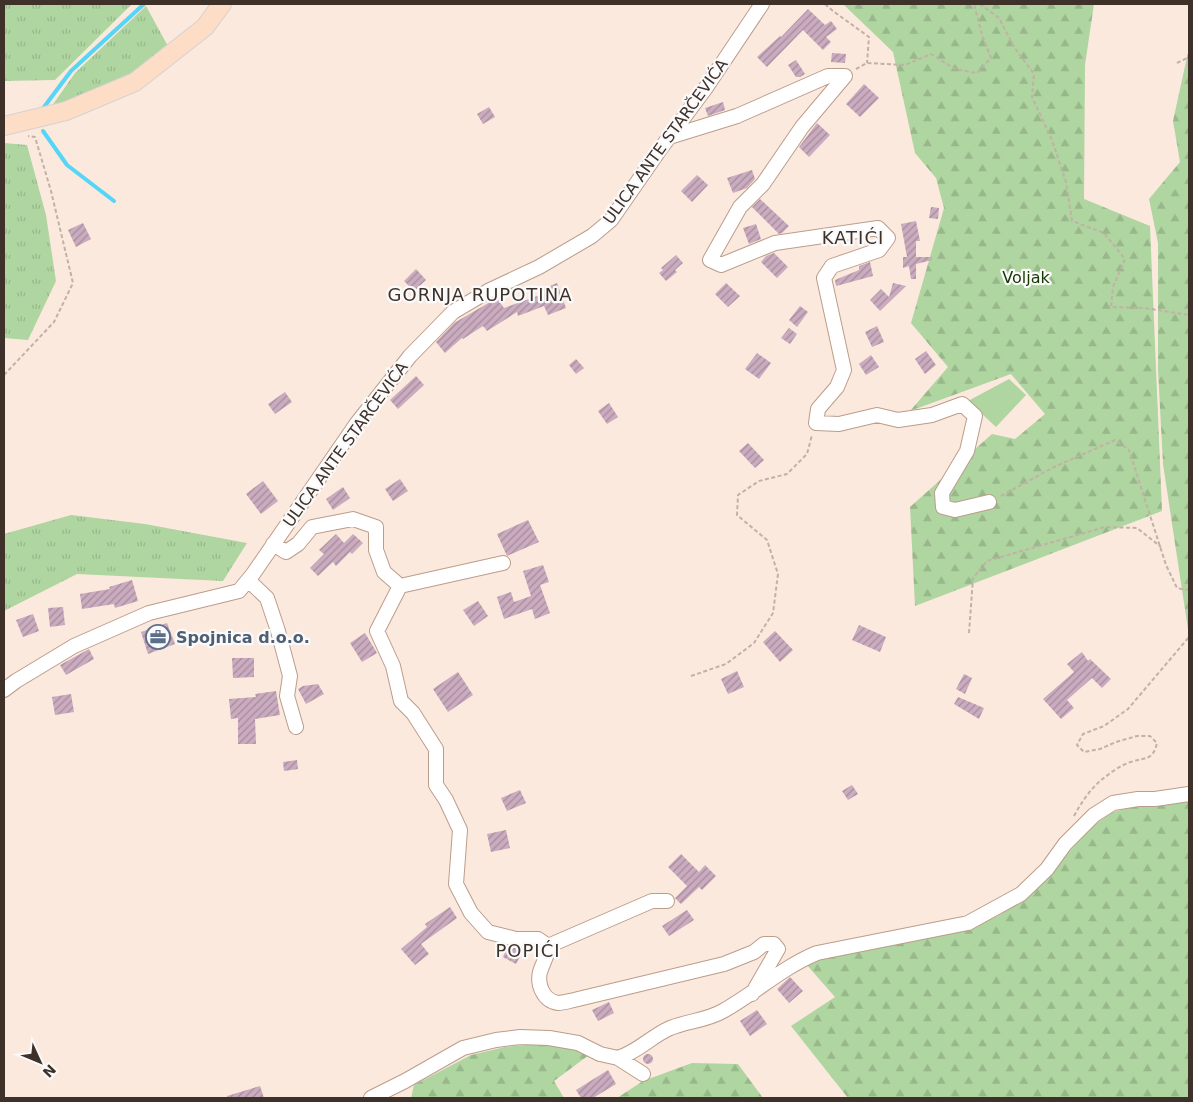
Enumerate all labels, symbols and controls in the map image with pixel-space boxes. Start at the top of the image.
street label: ULICA ANTE STARČEVIĆA [599,55,732,228]
district label: KATIĆI [822,227,884,248]
park label: Voljak [1002,268,1050,287]
district label: GORNJA RUPOTINA [388,284,572,305]
street label: ULICA ANTE STARČEVIĆA [279,358,412,531]
office icon: Spojnica d.o.o. [145,624,171,650]
place label: Spojnica d.o.o. [176,628,310,647]
district label: POPIĆI [495,940,561,961]
north arrow [15,1037,65,1087]
text: N [40,1061,59,1081]

